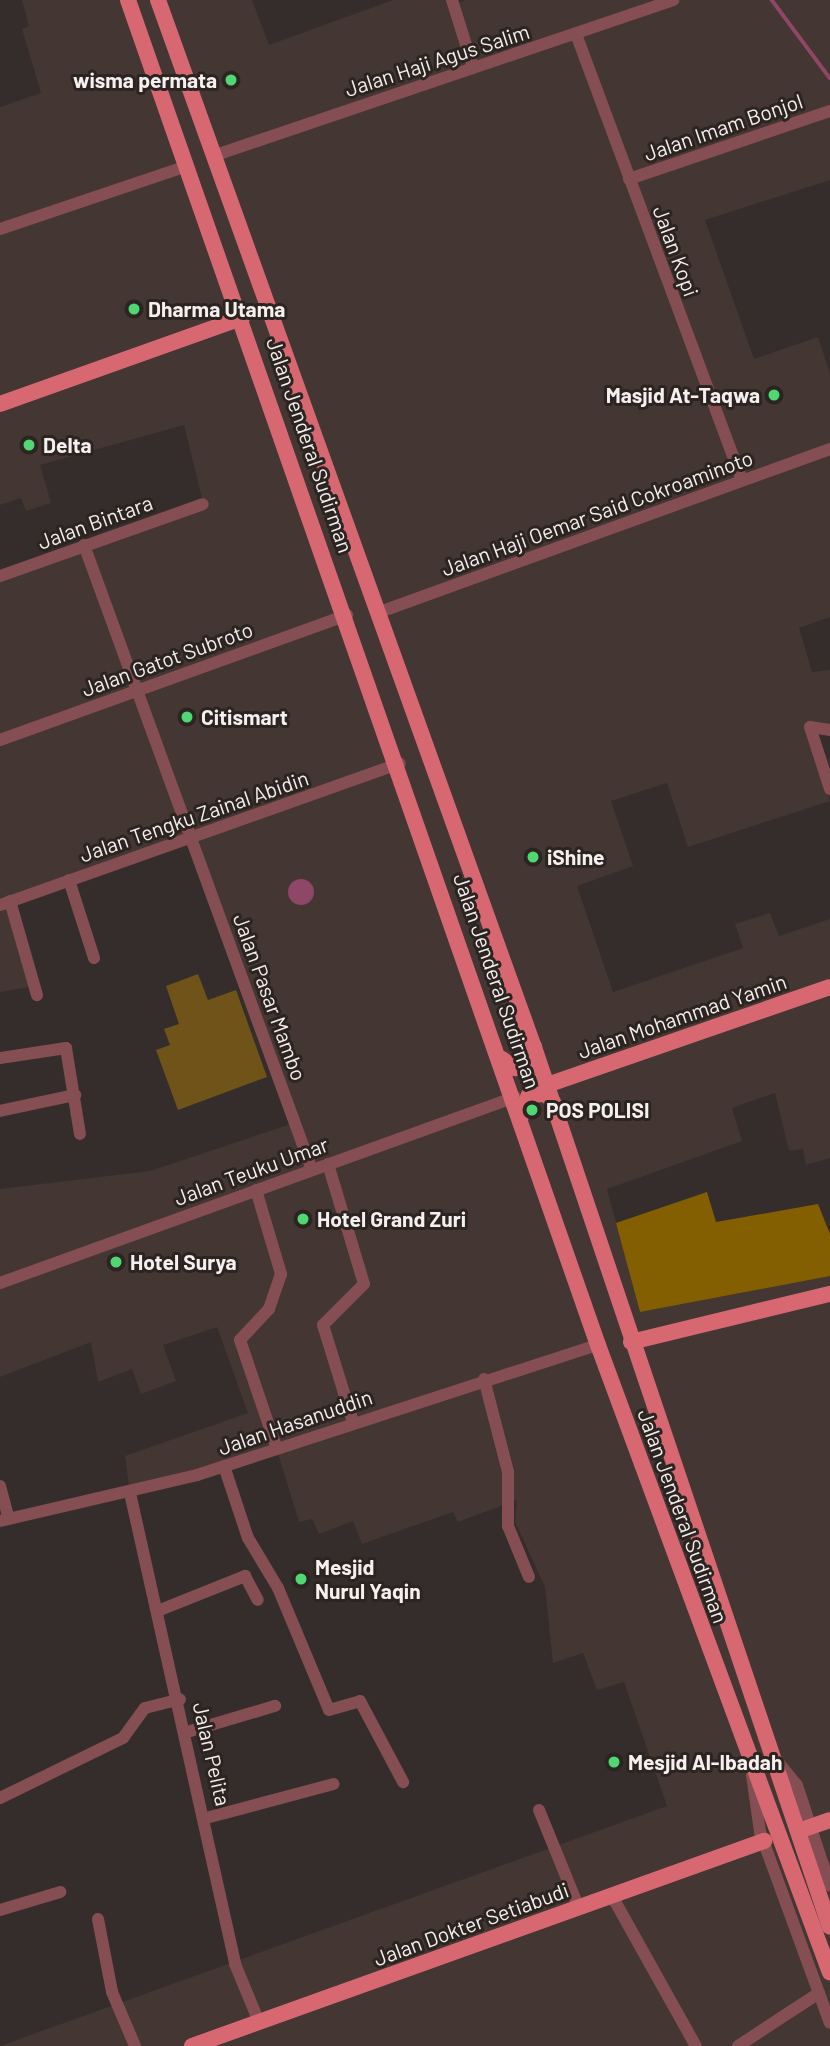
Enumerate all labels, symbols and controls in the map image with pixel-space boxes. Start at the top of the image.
street label: Jalan Haji Agus Salim [341,18,533,102]
place label: wisma permata [73,67,217,93]
marker: wisma permata [223,72,239,88]
street label: Jalan Imam Bonjol [640,88,806,166]
street label: Jalan Kopi [648,202,704,300]
place label: Dharma Utama [148,296,285,322]
marker: Dharma Utama [126,301,142,317]
street label: Jalan Jenderal Sudirman [261,334,359,556]
place label: Masjid At-Taqwa [606,382,760,408]
marker: Masjid At-Taqwa [766,387,782,403]
place label: Delta [43,432,92,458]
marker: Delta [21,437,37,453]
street label: Jalan Haji Oemar Said Cokroaminoto [438,445,756,581]
street label: Jalan Bintara [34,490,156,554]
street label: Jalan Gatot Subroto [78,616,256,702]
place label: Citismart [201,704,288,730]
marker: Citismart [179,709,195,725]
street label: Jalan Tengku Zainal Abidin [76,765,312,867]
place label: iShine [547,844,605,870]
marker: iShine [525,849,541,865]
street label: Jalan Jenderal Sudirman [448,870,546,1092]
street label: Jalan Pasar Mambo [228,910,312,1084]
street label: Jalan Mohammad Yamin [574,968,790,1064]
place label: POS POLISI [546,1097,649,1123]
marker: POS POLISI [524,1102,540,1118]
street label: Jalan Teuku Umar [170,1131,332,1211]
place label: Hotel Grand Zuri [317,1206,466,1232]
marker: Hotel Grand Zuri [295,1211,311,1227]
place label: Hotel Surya [130,1249,237,1275]
marker: Hotel Surya [108,1254,124,1270]
street label: Jalan Hasanuddin [215,1384,375,1460]
street label: Jalan Jenderal Sudirman [633,1406,733,1626]
place label: Mesjid Nurul Yaqin [315,1554,421,1604]
marker: Mesjid Nurul Yaqin [293,1571,309,1587]
street label: Jalan Pelita [188,1700,236,1808]
place label: Mesjid Al-Ibadah [628,1749,782,1775]
marker: Mesjid Al-Ibadah [606,1754,622,1770]
street label: Jalan Dokter Setiabudi [370,1877,572,1971]

